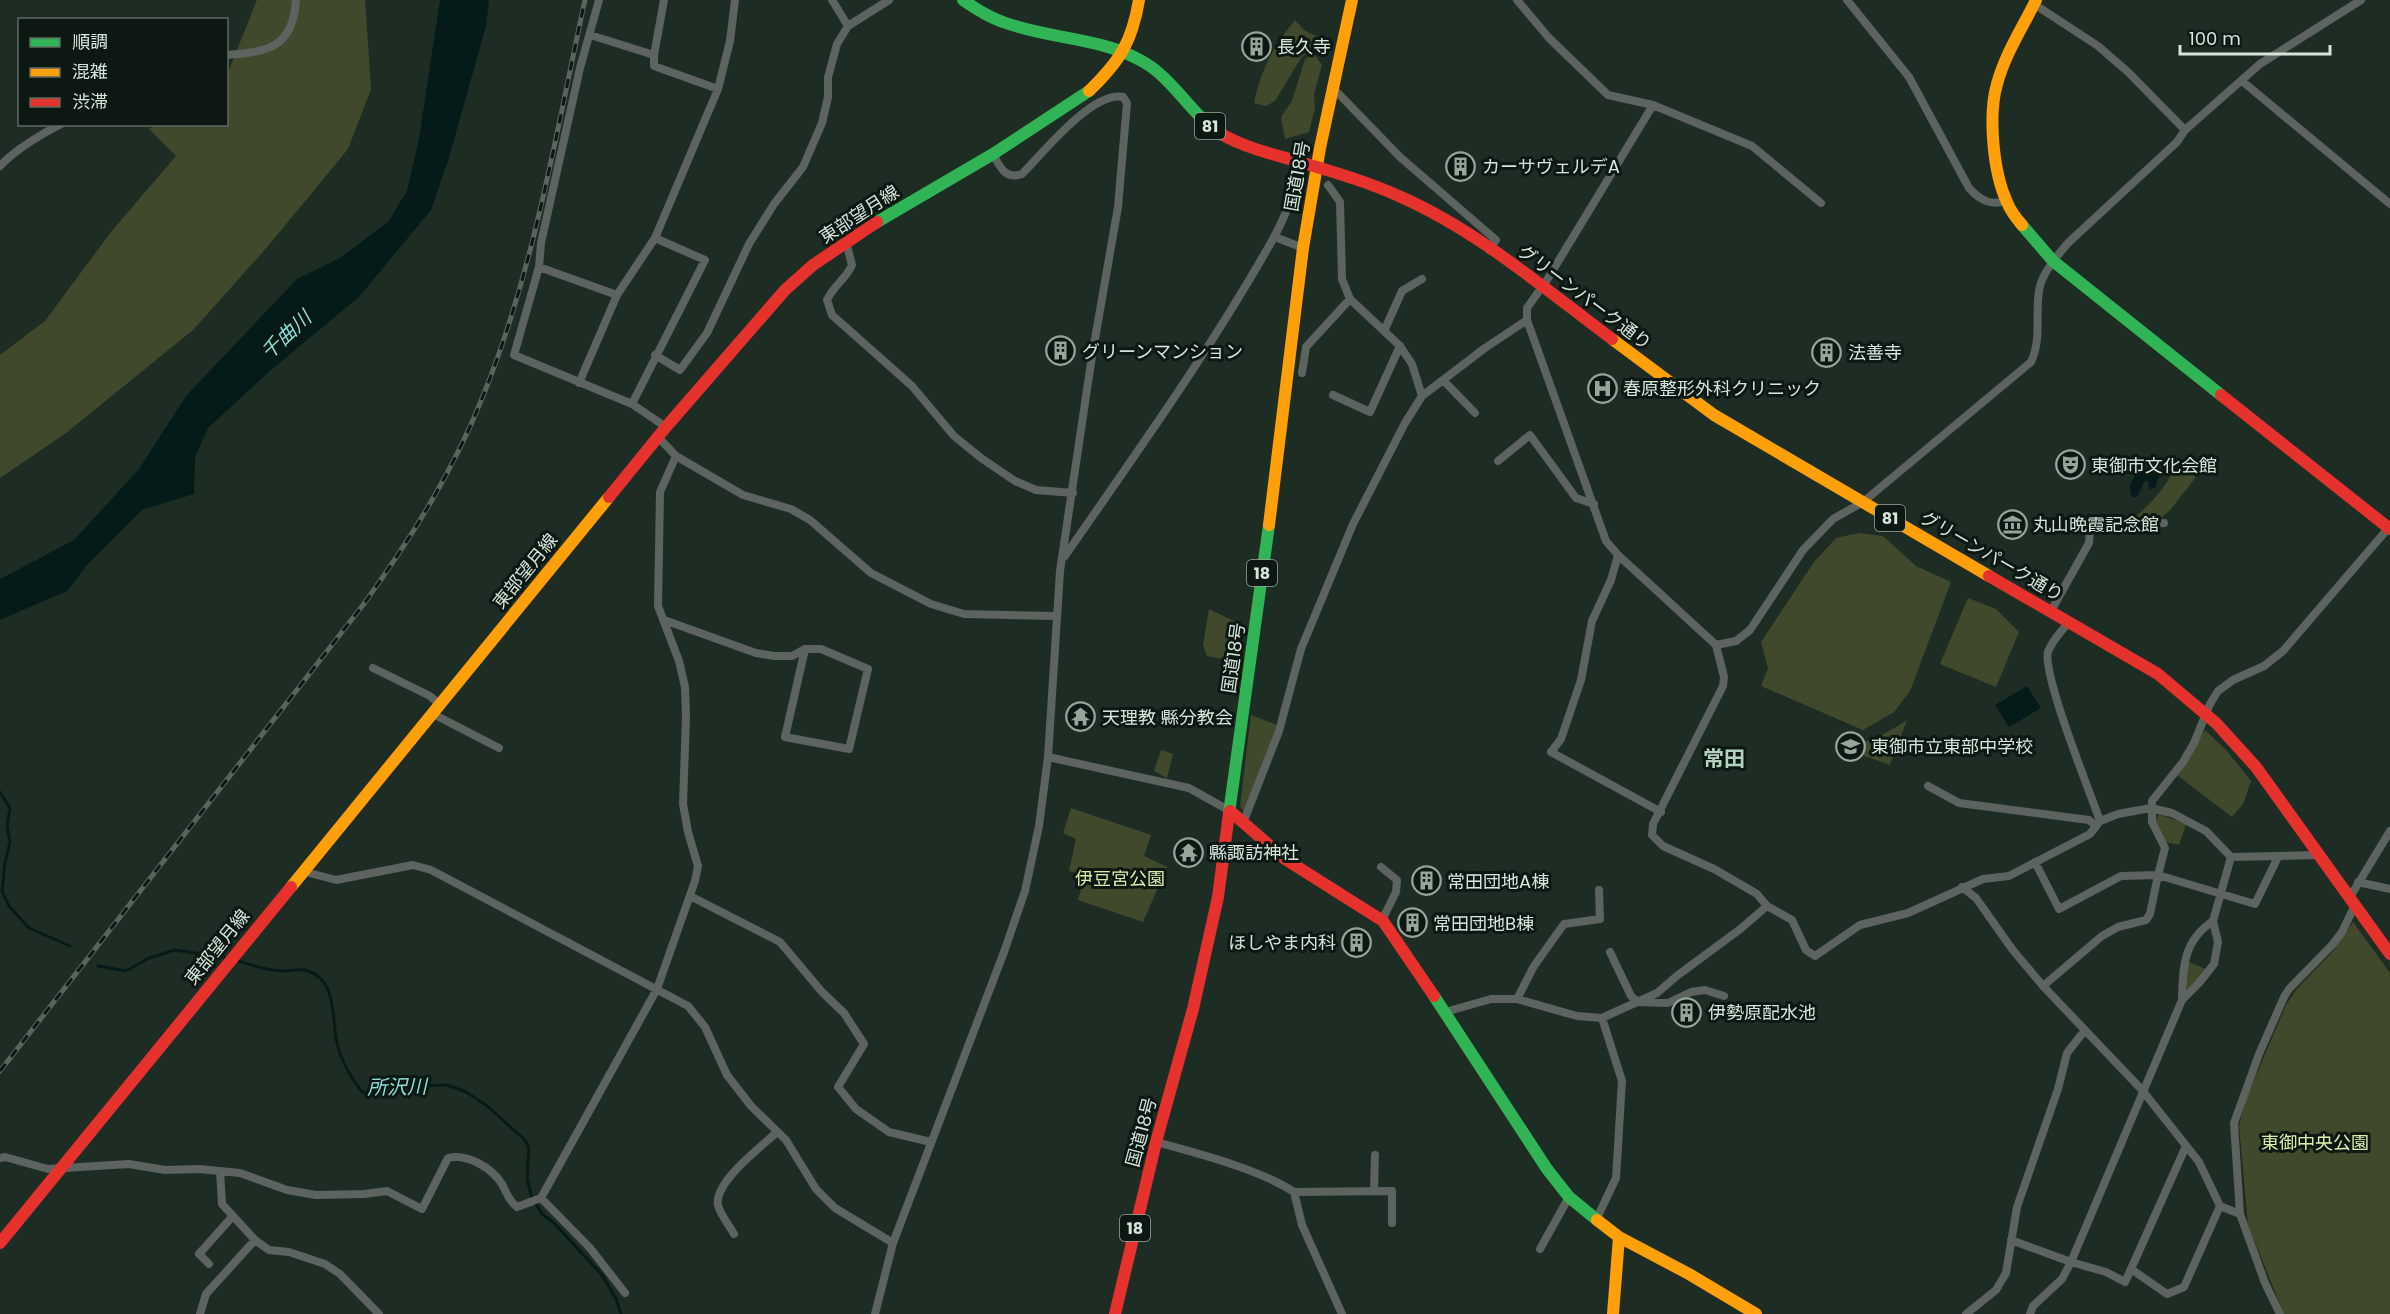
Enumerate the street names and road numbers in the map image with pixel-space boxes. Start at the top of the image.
road number: 81 [1195,113,1225,139]
street label: 国道18号 [1279,139,1315,213]
street label: 東部望月線 [814,179,904,249]
street label: グリーンパーク通り [1513,239,1657,355]
road number: 81 [1875,505,1905,531]
street label: グリーンパーク通り [1916,505,2068,607]
street label: 東部望月線 [487,528,563,614]
road number: 18 [1247,560,1277,586]
street label: 国道18号 [1216,621,1250,695]
street label: 東部望月線 [179,904,255,990]
street label: 国道18号 [1120,1094,1162,1170]
road number: 18 [1120,1215,1150,1241]

